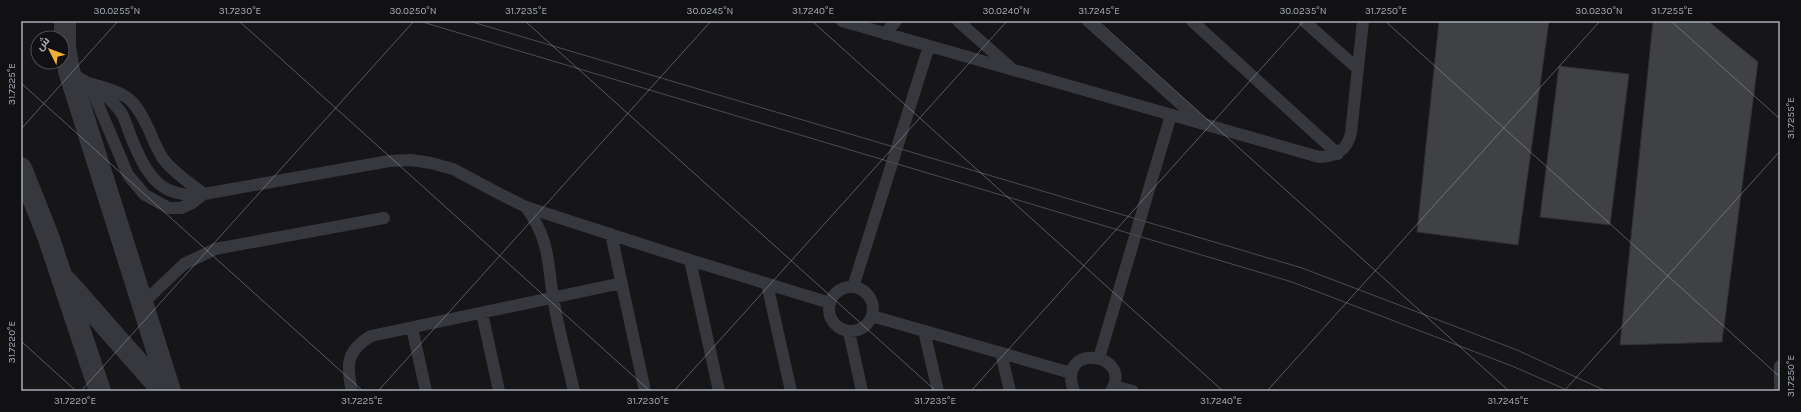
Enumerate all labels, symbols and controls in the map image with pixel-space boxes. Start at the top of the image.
text: 30.0255°N [94,5,140,17]
text: 31.7230°E [219,5,261,17]
text: 30.0250°N [389,5,437,17]
text: 31.7235°E [505,5,547,17]
text: 30.0245°N [687,5,733,17]
text: 31.7240°E [792,5,834,17]
text: 30.0240°N [982,5,1030,17]
text: 31.7245°E [1078,5,1120,17]
text: 30.0235°N [1279,5,1327,17]
text: 31.7250°E [1365,5,1407,17]
text: 30.0230°N [1575,5,1623,17]
text: 31.7255°E [1651,5,1693,17]
north arrow [30,30,70,70]
text: ش [33,34,52,53]
text: 31.7225°E [6,63,18,105]
text: 31.7255°E [1785,97,1797,139]
text: 31.7220°E [6,321,18,363]
text: 31.7250°E [1785,355,1797,397]
text: 31.7220°E [54,395,96,407]
text: 31.7225°E [341,395,383,407]
text: 31.7230°E [627,395,669,407]
text: 31.7235°E [914,395,956,407]
text: 31.7240°E [1200,395,1242,407]
text: 31.7245°E [1487,395,1529,407]

